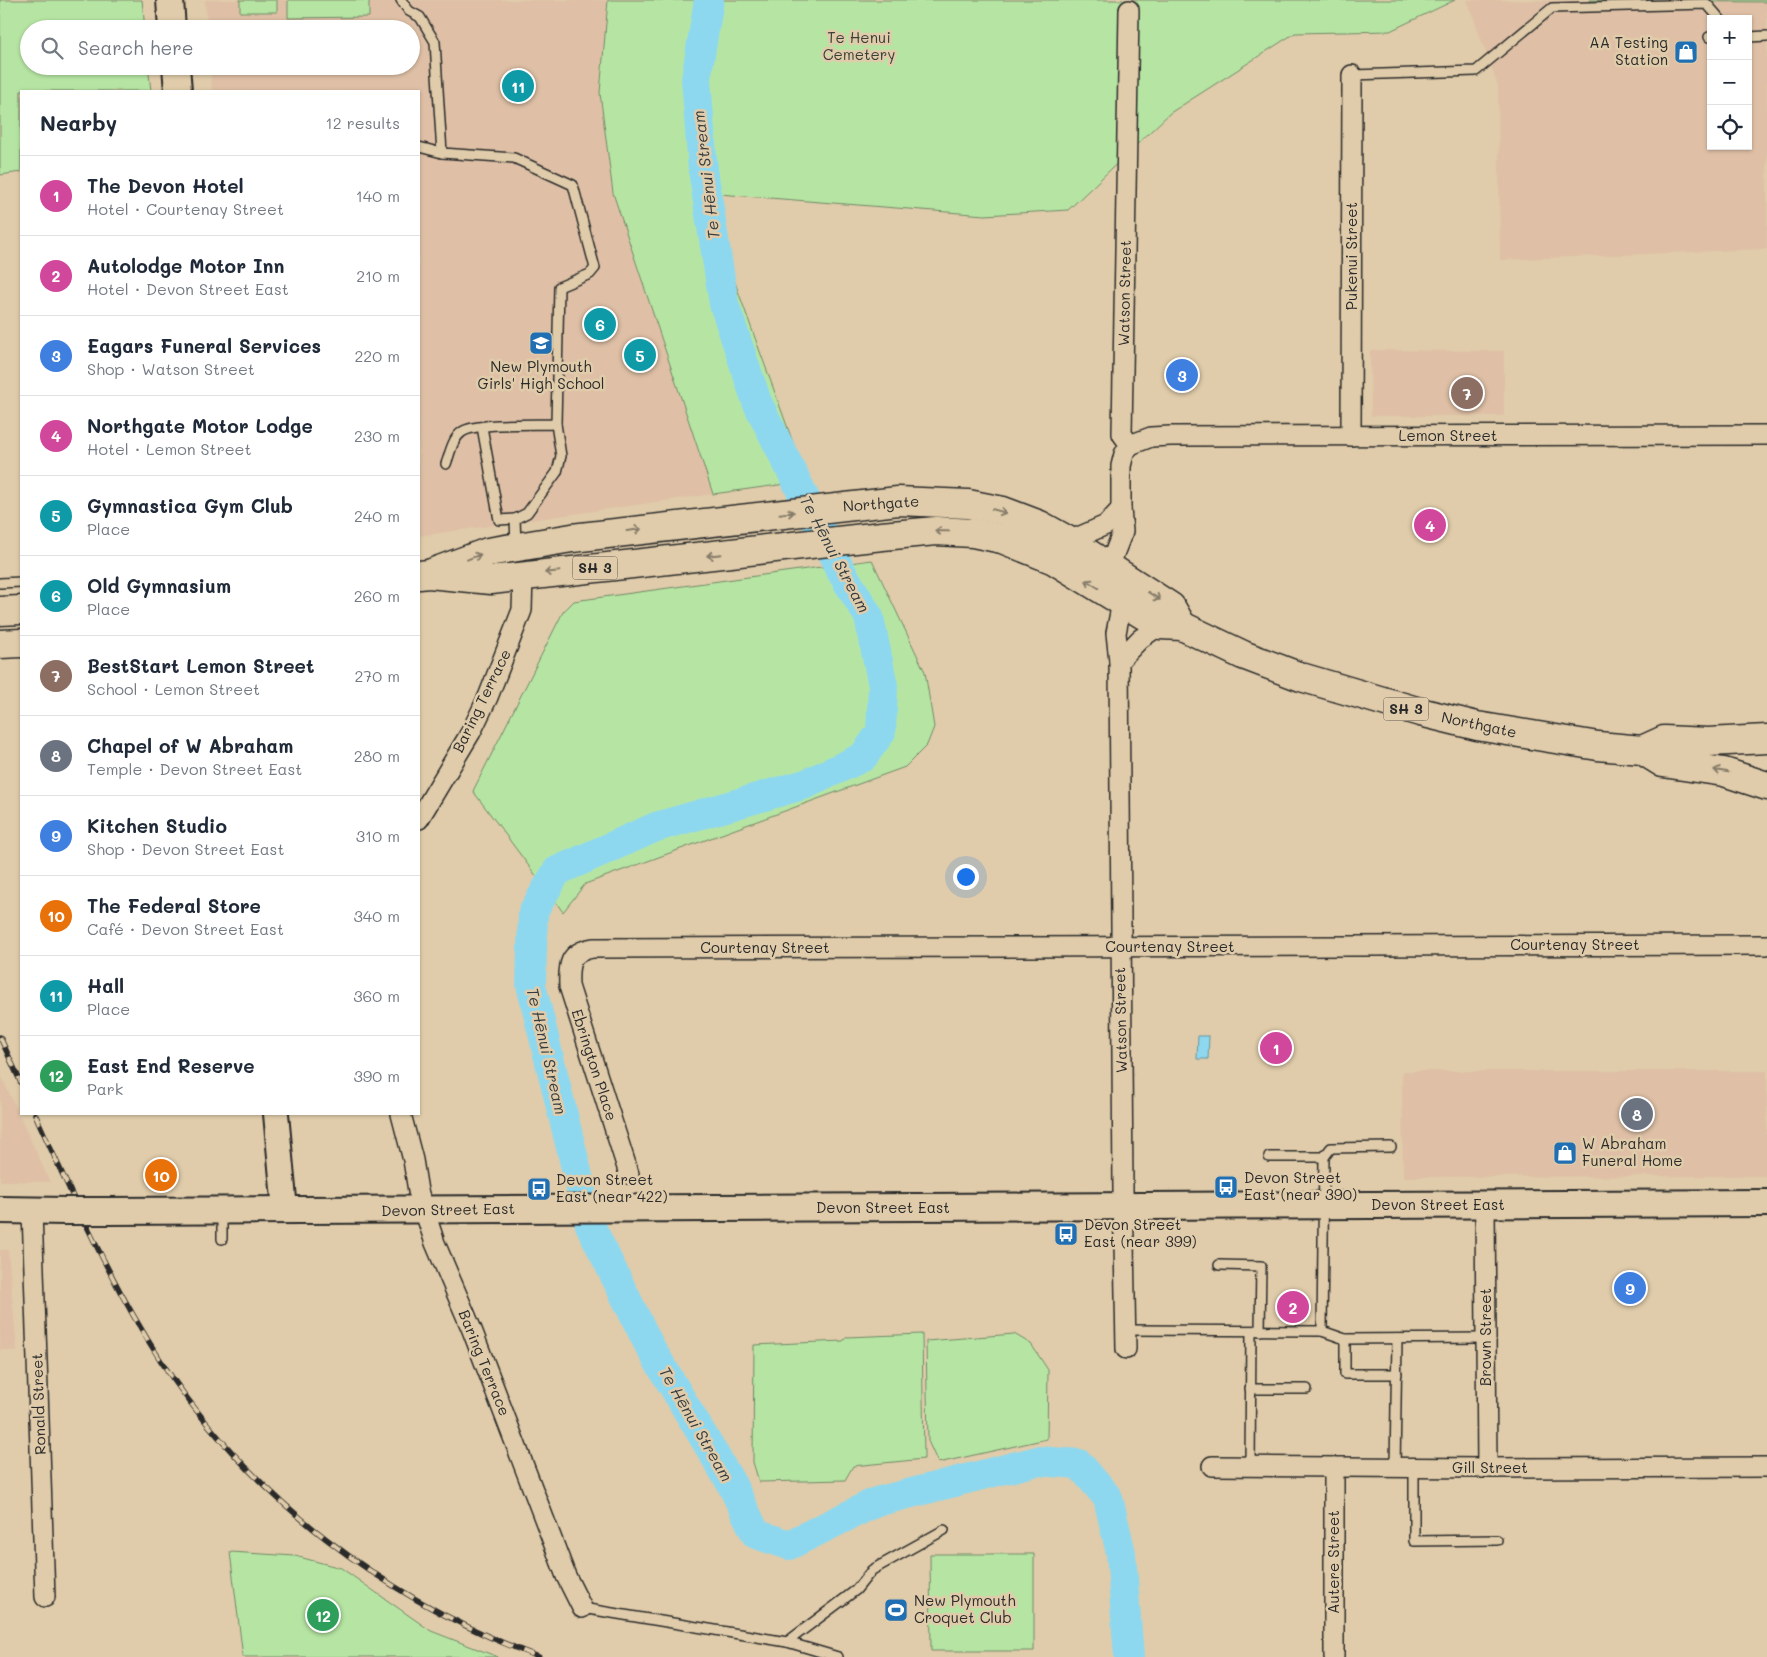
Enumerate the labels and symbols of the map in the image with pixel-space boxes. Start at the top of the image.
park label: Te Henui Cemetery [823,27,895,64]
place label: AA Testing Station [1589,32,1668,69]
shop icon: AA Testing Station [1673,39,1699,65]
pin: 11 [502,67,534,105]
water label: Te Hēnui Stream [687,109,724,241]
street label: Pukenui Street [1341,202,1361,310]
street label: Watson Street [1113,240,1135,346]
pin: 6 [584,305,616,343]
school or university icon: New Plymouth Girls' High School [528,330,554,356]
pin: 5 [624,336,656,374]
place label: New Plymouth Girls' High School [478,356,604,393]
pin: 3 [1166,356,1198,394]
pin: 7 [1451,374,1483,412]
street label: Lemon Street [1399,425,1497,445]
street label: Northgate [842,490,920,516]
water label: Te Hēnui Stream [796,492,875,616]
one-way arrow [990,506,1006,516]
pin: 4 [1414,506,1446,544]
one-way arrow [779,508,795,518]
one-way arrow [626,525,642,535]
one-way arrow [934,526,950,536]
one-way arrow [706,550,722,559]
one-way arrow [466,552,481,561]
road number: SH 3 [572,556,618,580]
one-way arrow [544,567,560,577]
one-way arrow [1086,578,1100,588]
one-way arrow [1147,591,1161,601]
street label: Baring Terrace [447,646,515,756]
road number: SH 3 [1384,698,1428,721]
street label: Northgate [1440,706,1519,742]
one-way arrow [1713,766,1729,776]
your location [953,864,979,890]
street label: Courtenay Street [1510,934,1640,954]
street label: Courtenay Street [1105,936,1235,956]
street label: Courtenay Street [700,937,830,957]
street label: Watson Street [1109,967,1131,1073]
water label: Te Hēnui Stream [523,985,572,1116]
street label: Ebrington Place [567,1006,622,1123]
pin: 1 [1260,1029,1292,1067]
pin: 8 [1621,1095,1653,1133]
place label: W Abraham Funeral Home [1582,1133,1682,1170]
shop icon: W Abraham Funeral Home [1552,1140,1578,1166]
pin: 10 [145,1156,177,1194]
place label: Devon Street East (near 390) [1244,1167,1357,1204]
place label: Devon Street East (near 422) [556,1169,668,1206]
bus stop icon: Devon Street East (near 390) [1213,1174,1239,1200]
bus stop icon: Devon Street East (near 422) [526,1176,552,1202]
street label: Devon Street East [1371,1194,1505,1214]
street label: Devon Street East [816,1197,950,1217]
street label: Devon Street East [381,1198,515,1220]
place label: Devon Street East (near 399) [1084,1214,1197,1251]
bus stop icon: Devon Street East (near 399) [1053,1221,1079,1247]
pin: 9 [1614,1269,1646,1307]
pin: 2 [1277,1288,1309,1326]
street label: Brown Street [1475,1288,1495,1386]
street label: Baring Terrace [455,1307,515,1419]
street label: Ronald Street [26,1353,50,1455]
water label: Te Hēnui Stream [655,1362,738,1485]
street label: Gill Street [1452,1457,1528,1477]
street label: Autere Street [1323,1510,1343,1614]
place label: New Plymouth Croquet Club [914,1590,1016,1627]
pin: 12 [307,1596,339,1634]
sports icon: New Plymouth Croquet Club [883,1597,909,1623]

